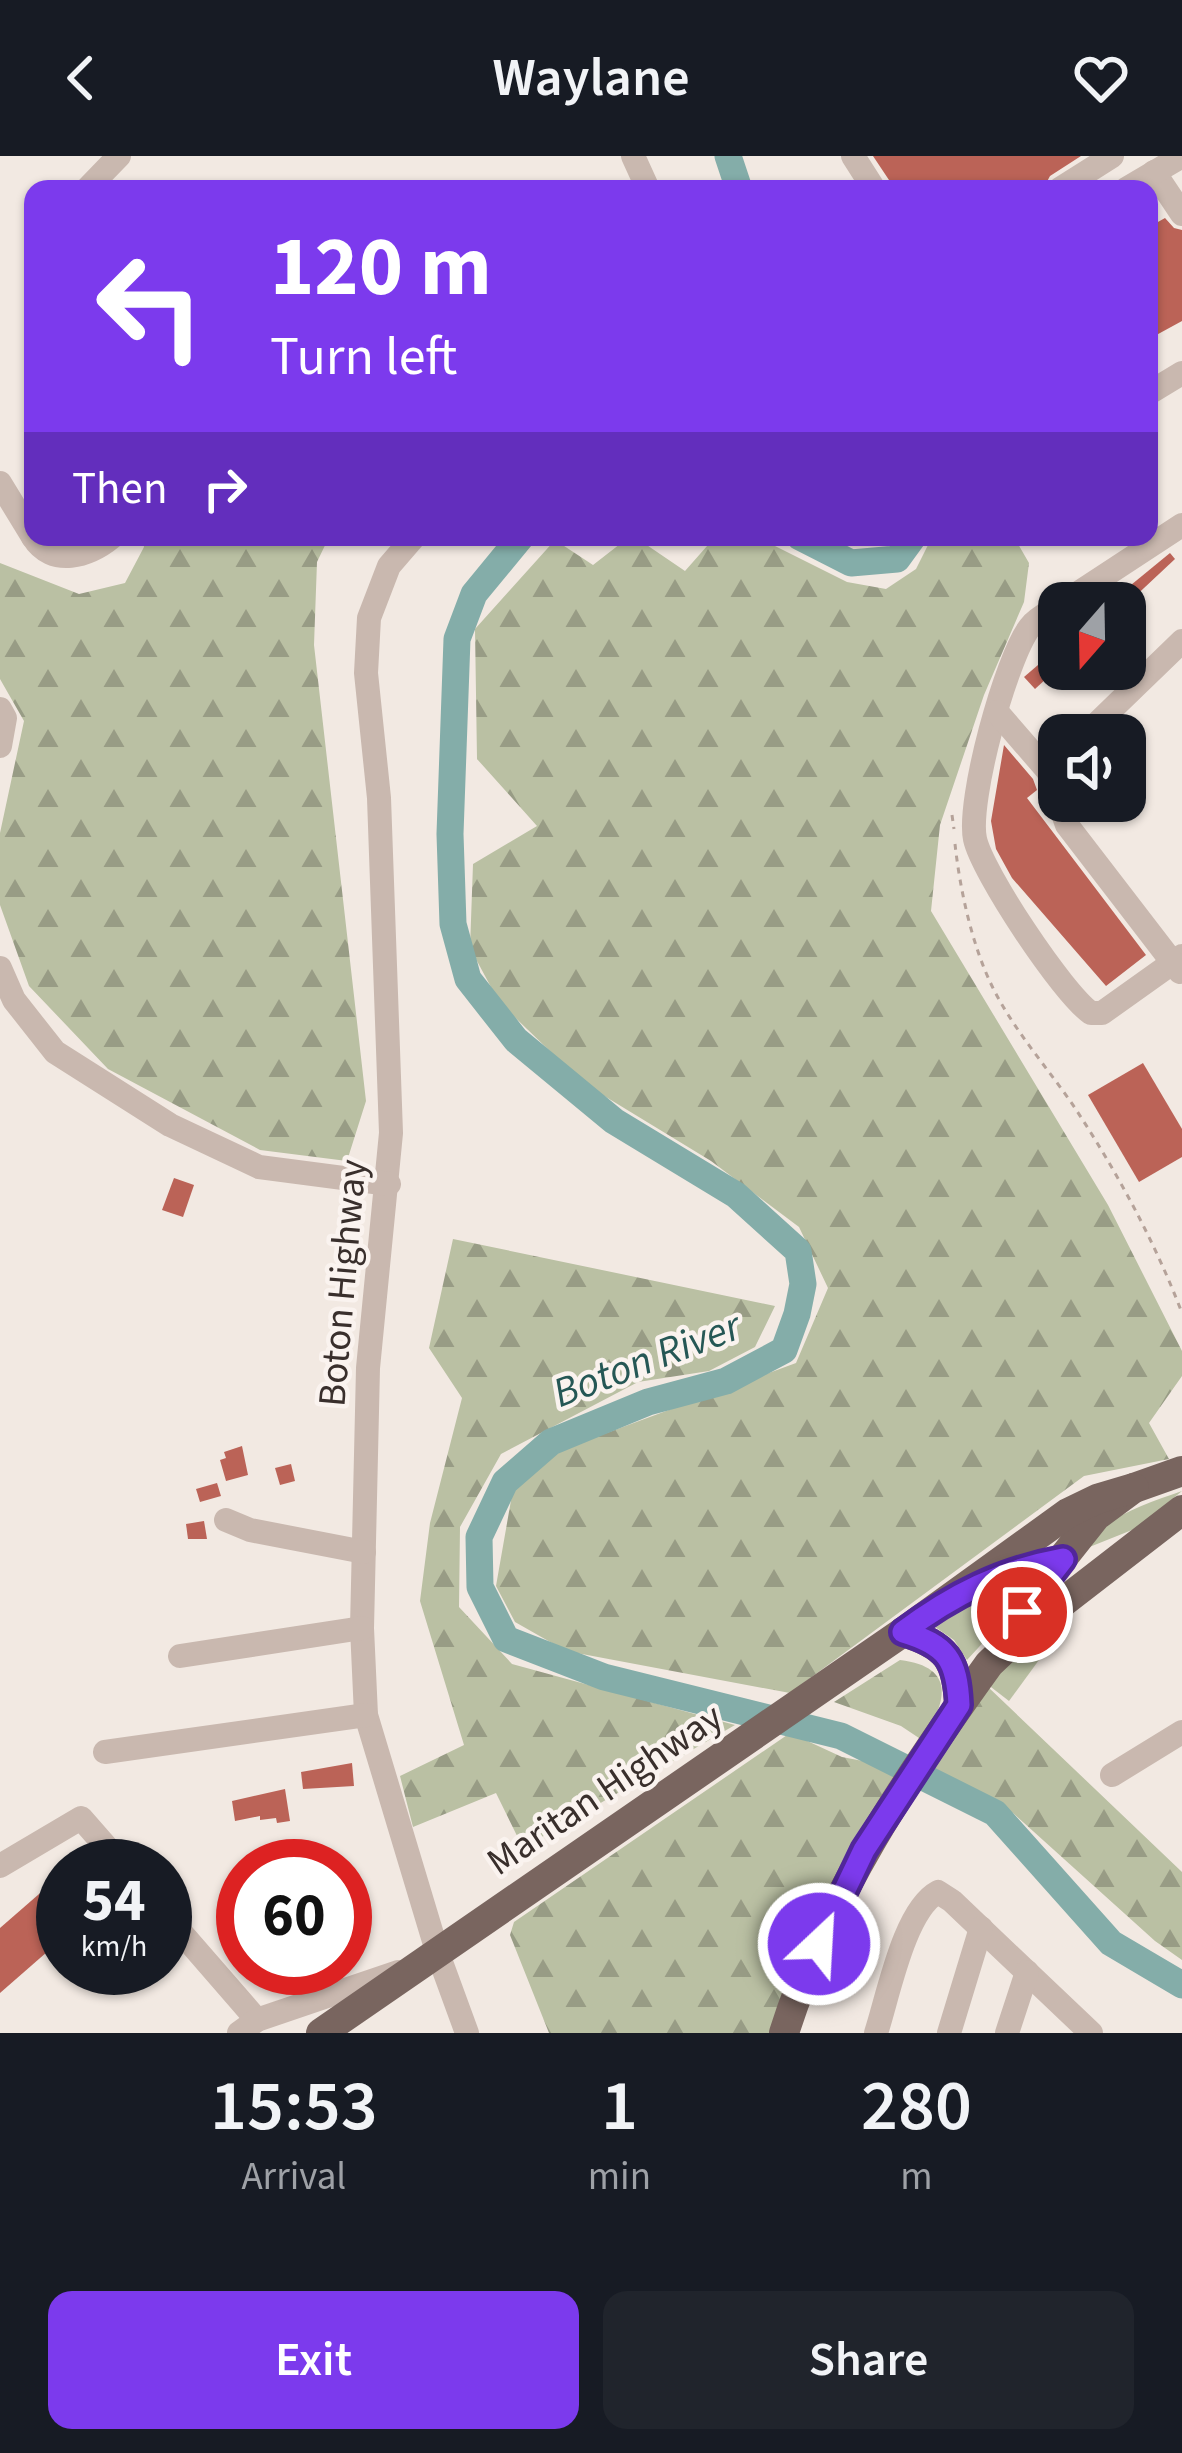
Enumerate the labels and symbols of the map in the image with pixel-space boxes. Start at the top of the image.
north arrow [1038,582,1146,690]
street label: Boton Highway [304,1157,382,1409]
water label: Boton River [544,1296,751,1423]
pin [971,1561,1073,1663]
street label: Maritan Highway [476,1690,734,1890]
speed limit sign: 60 [216,1839,372,1995]
position arrow [756,1881,882,2007]

